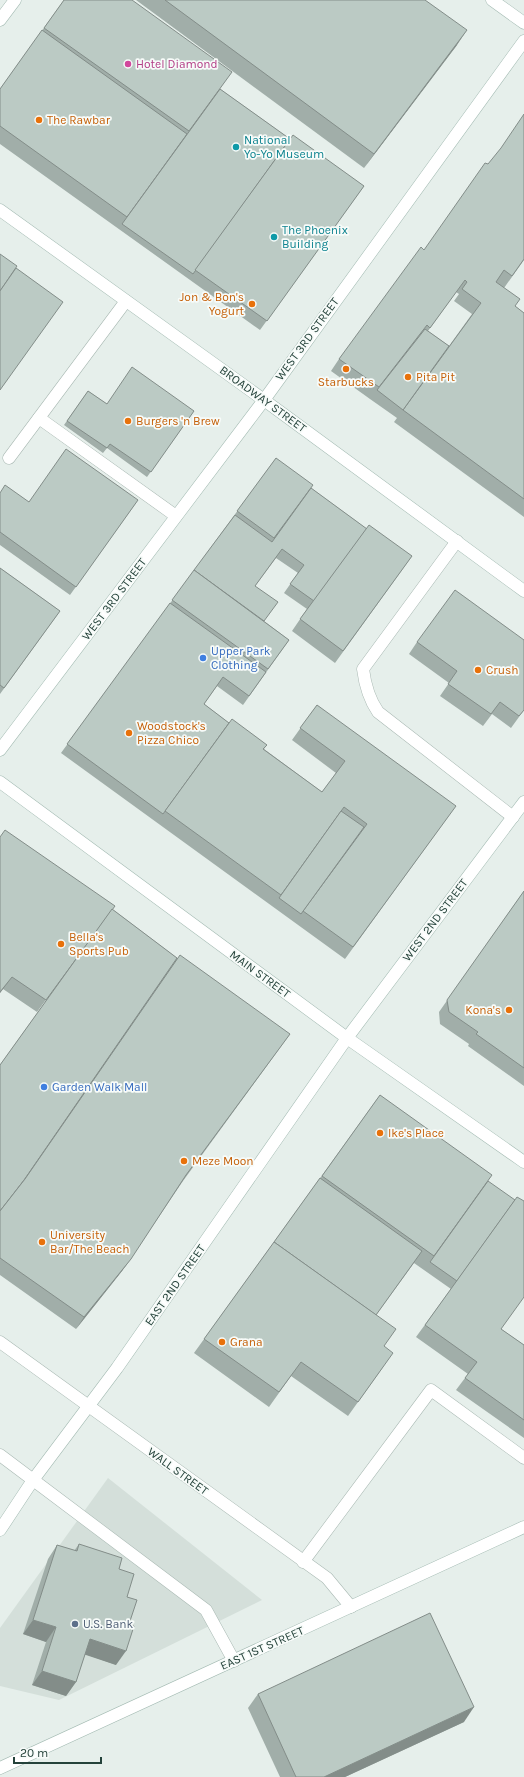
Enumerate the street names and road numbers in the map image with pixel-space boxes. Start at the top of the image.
street label: WEST 3RD STREET [272,295,342,383]
street label: BROADWAY STREET [217,363,309,435]
street label: WEST 3RD STREET [79,555,149,643]
street label: WEST 2ND STREET [399,876,471,964]
street label: MAIN STREET [227,947,293,1001]
street label: EAST 2ND STREET [142,1242,208,1328]
street label: WALL STREET [145,1444,211,1498]
street label: EAST 1ST STREET [218,1623,306,1673]

